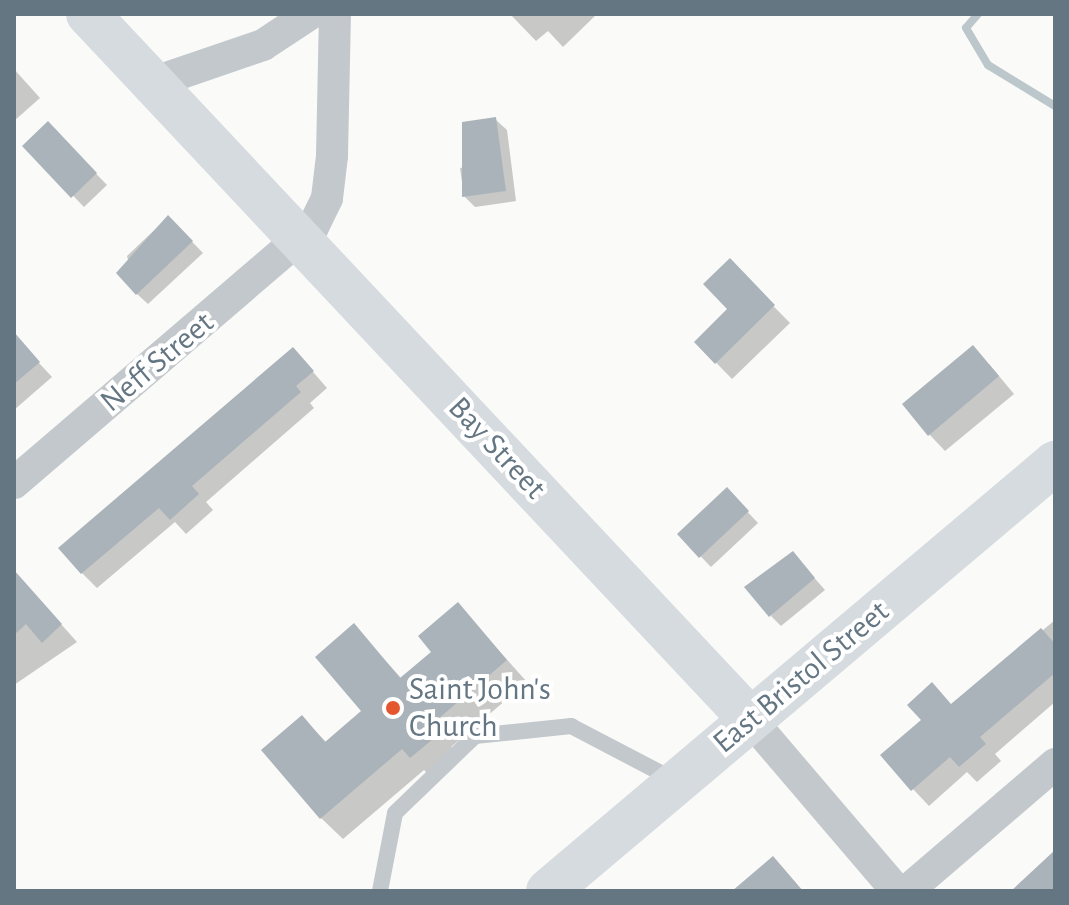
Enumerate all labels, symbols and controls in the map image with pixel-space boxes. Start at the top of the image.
street label: Neff Street [93,304,221,420]
street label: Bay Street [440,389,554,507]
street label: East Bristol Street [705,592,897,762]
place label: Saint John's Church [409,671,551,746]
marker: Saint John's Church [384,699,402,717]

